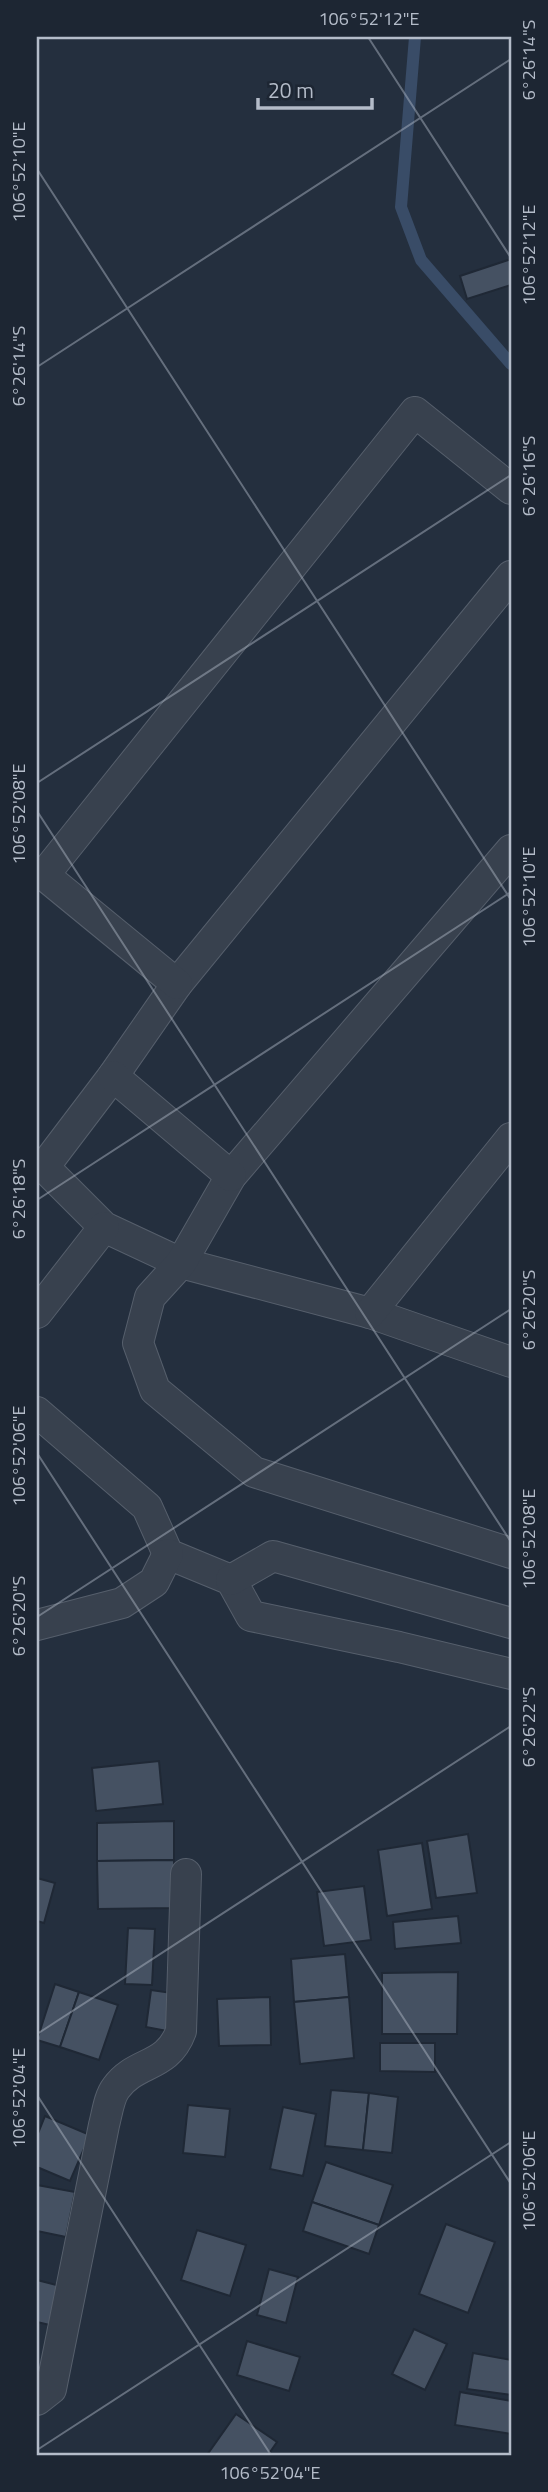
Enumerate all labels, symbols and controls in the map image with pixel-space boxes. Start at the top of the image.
text: 106°52'12"E [318,5,420,32]
text: 6°26'14"S [515,20,542,100]
scale bar [258,66,371,110]
text: 20 m [268,74,314,106]
text: 106°52'10"E [5,121,32,223]
text: 106°52'12"E [515,204,542,306]
text: 6°26'14"S [5,326,32,406]
text: 6°26'16"S [515,436,542,516]
text: 106°52'08"E [5,763,32,865]
text: 106°52'10"E [515,846,542,948]
text: 6°26'18"S [5,1159,32,1239]
text: 6°26'20"S [515,1270,542,1350]
text: 106°52'06"E [5,1405,32,1507]
text: 106°52'08"E [515,1488,542,1590]
text: 6°26'20"S [5,1576,32,1656]
text: 6°26'22"S [515,1687,542,1767]
text: 106°52'04"E [5,2047,32,2149]
text: 106°52'06"E [515,2130,542,2232]
text: 106°52'04"E [219,2459,321,2486]

